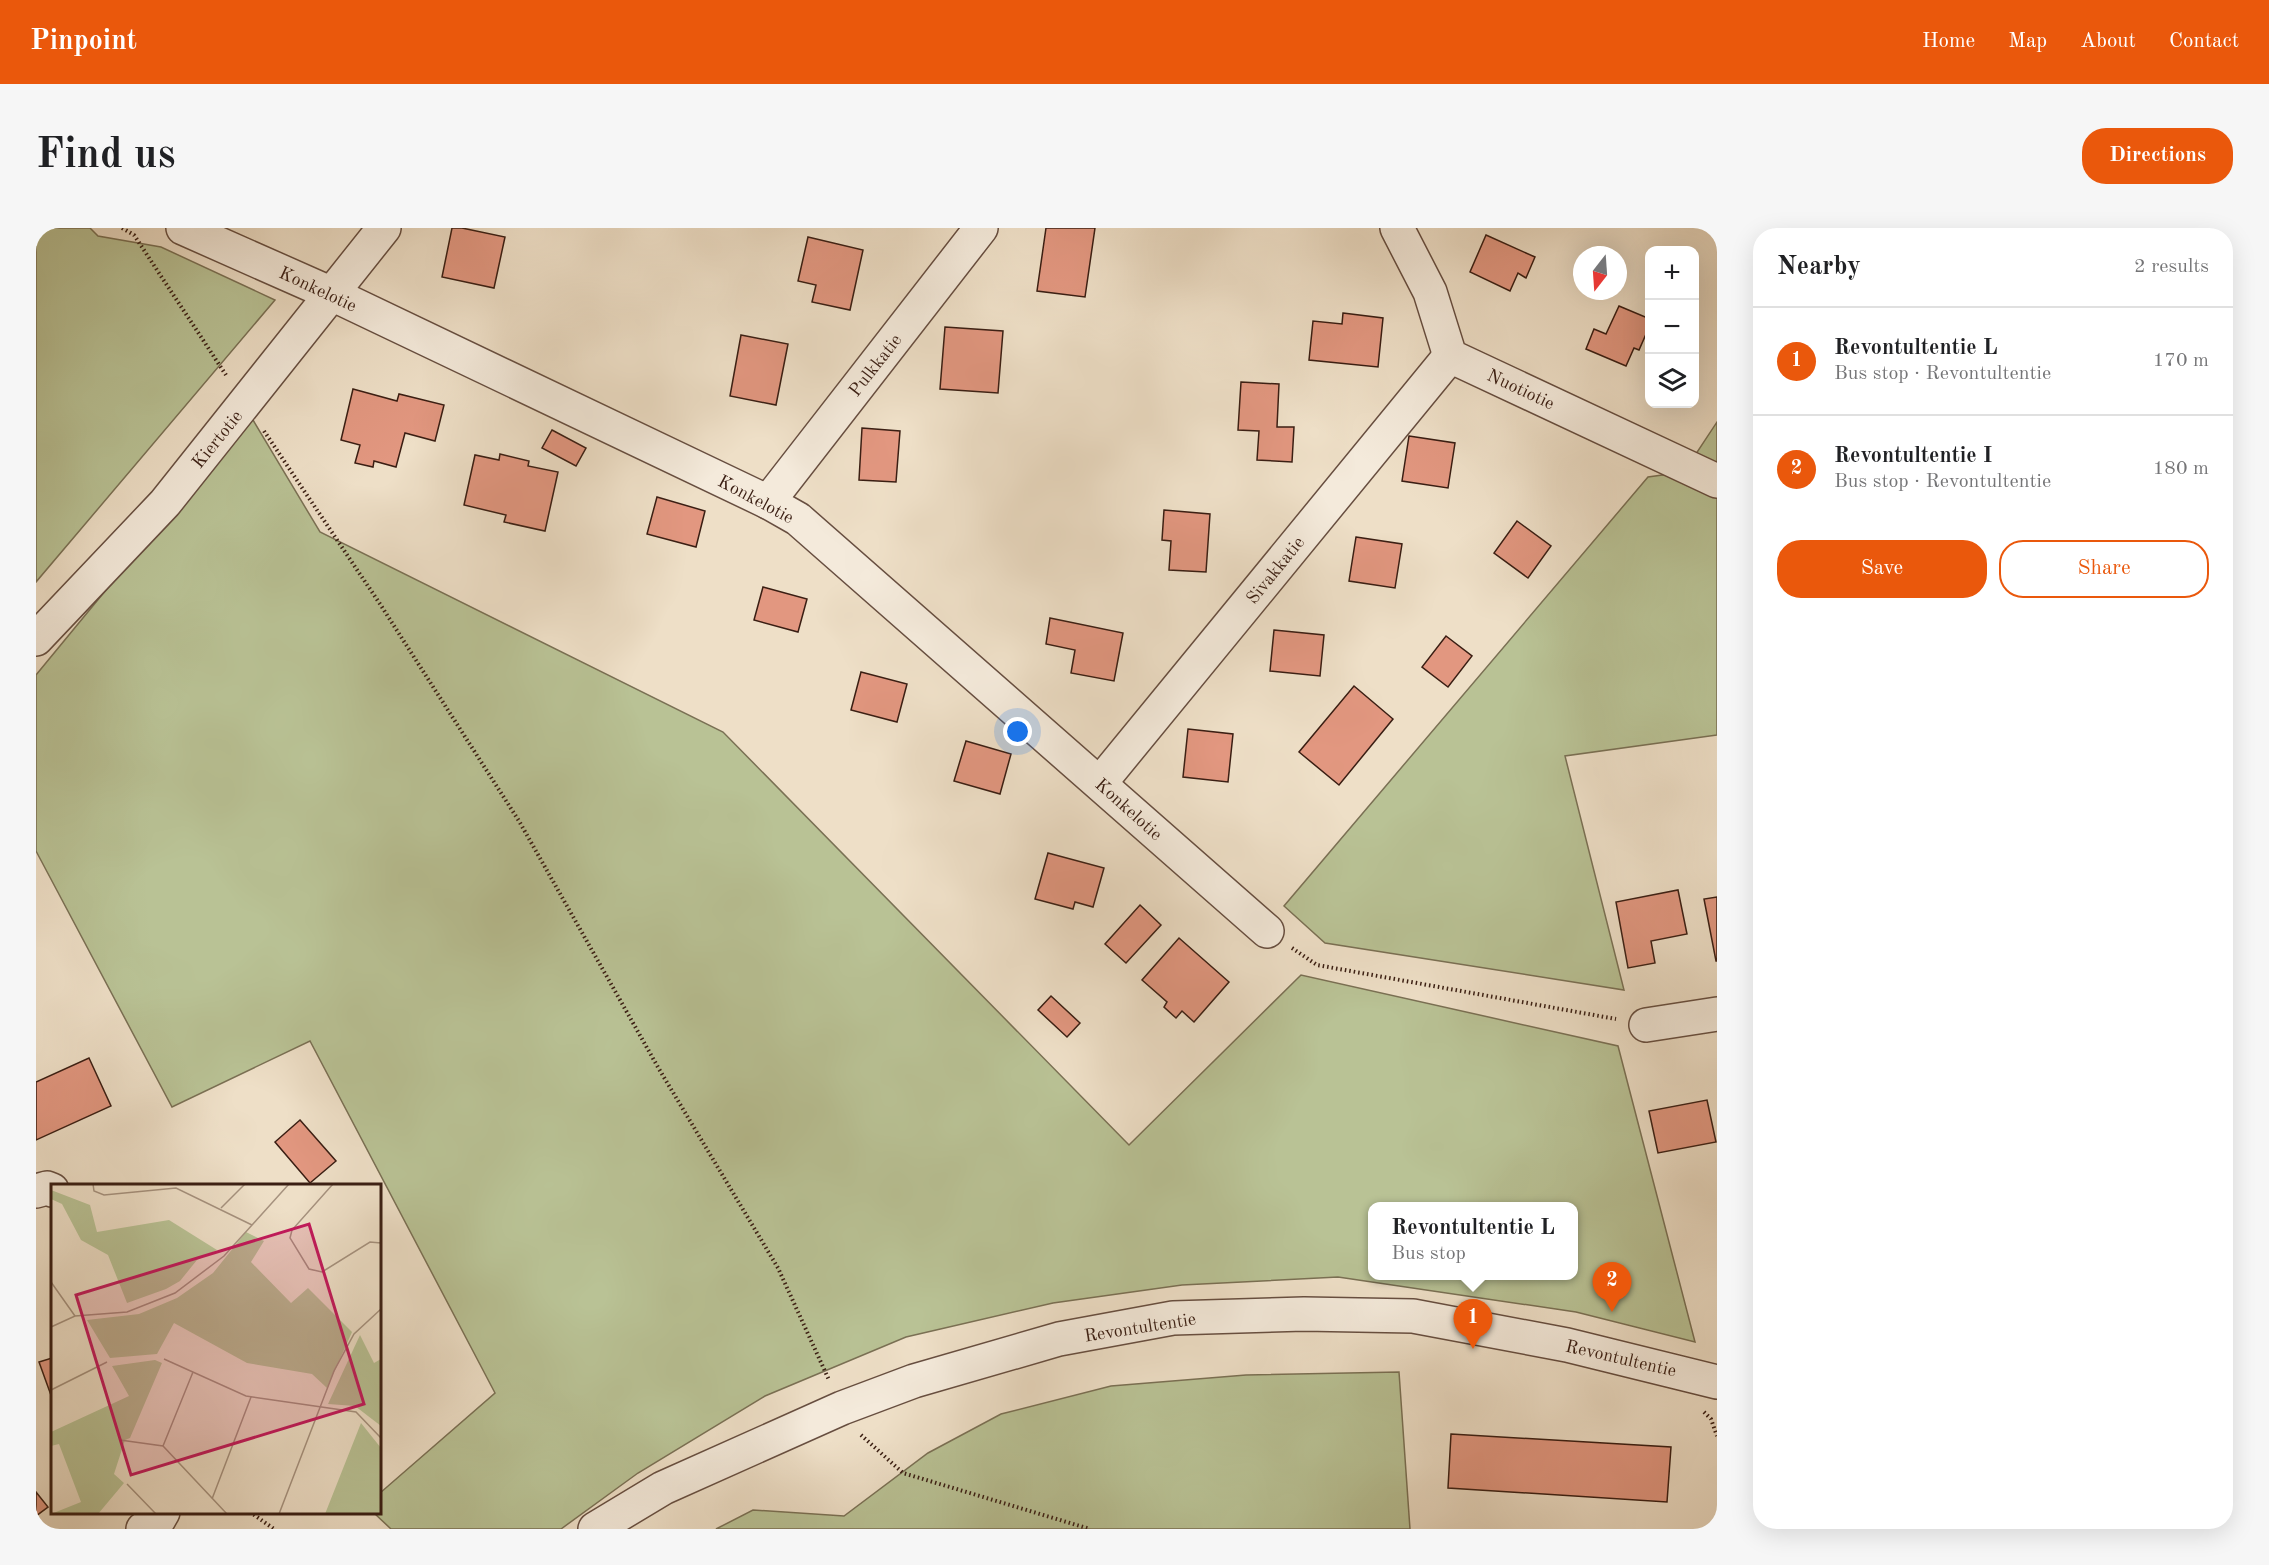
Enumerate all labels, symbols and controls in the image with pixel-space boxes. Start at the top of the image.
text: Pinpoint [30,28,137,56]
text: Home [1922,31,1975,52]
text: Map [2008,31,2047,52]
text: About [2080,31,2136,52]
text: Contact [2169,31,2239,52]
button: Directions [2082,128,2233,184]
text: Find us [36,135,175,177]
north arrow [1573,246,1627,300]
map controls [1645,246,1699,408]
button: + [1645,246,1699,300]
text: Nearby [1777,254,1861,280]
text: 2 results [2134,257,2209,277]
street label: Konkelotie [276,264,359,316]
button: − [1645,300,1699,354]
street label: Pulkkatie [846,331,906,400]
text: Revontultentie L [1834,337,1998,359]
text: 1 [1791,351,1802,371]
text: 170 m [2153,351,2209,371]
button: layers [1645,354,1699,408]
text: Bus stop · Revontultentie [1834,364,2051,384]
street label: Nuotiotie [1484,367,1557,413]
street label: Kiertotie [189,407,246,472]
text: Revontultentie I [1834,445,1992,467]
text: 2 [1791,459,1802,479]
text: 180 m [2153,459,2209,479]
street label: Konkelotie [715,472,796,527]
text: Bus stop · Revontultentie [1834,472,2051,492]
street label: Sivakkatie [1243,534,1308,608]
button: Save [1777,540,1987,598]
button: Share [1999,540,2209,598]
your location [1003,717,1032,746]
street label: Konkelotie [1091,775,1165,844]
inset map [51,1184,381,1514]
popup [1368,1202,1578,1280]
text: Revontultentie L [1391,1217,1555,1239]
text: Bus stop [1391,1244,1466,1264]
pin: 2 [1592,1262,1632,1312]
pin: 1 [1454,1300,1492,1349]
street label: Revontultentie [1083,1310,1197,1346]
street label: Revontultentie [1564,1337,1678,1380]

